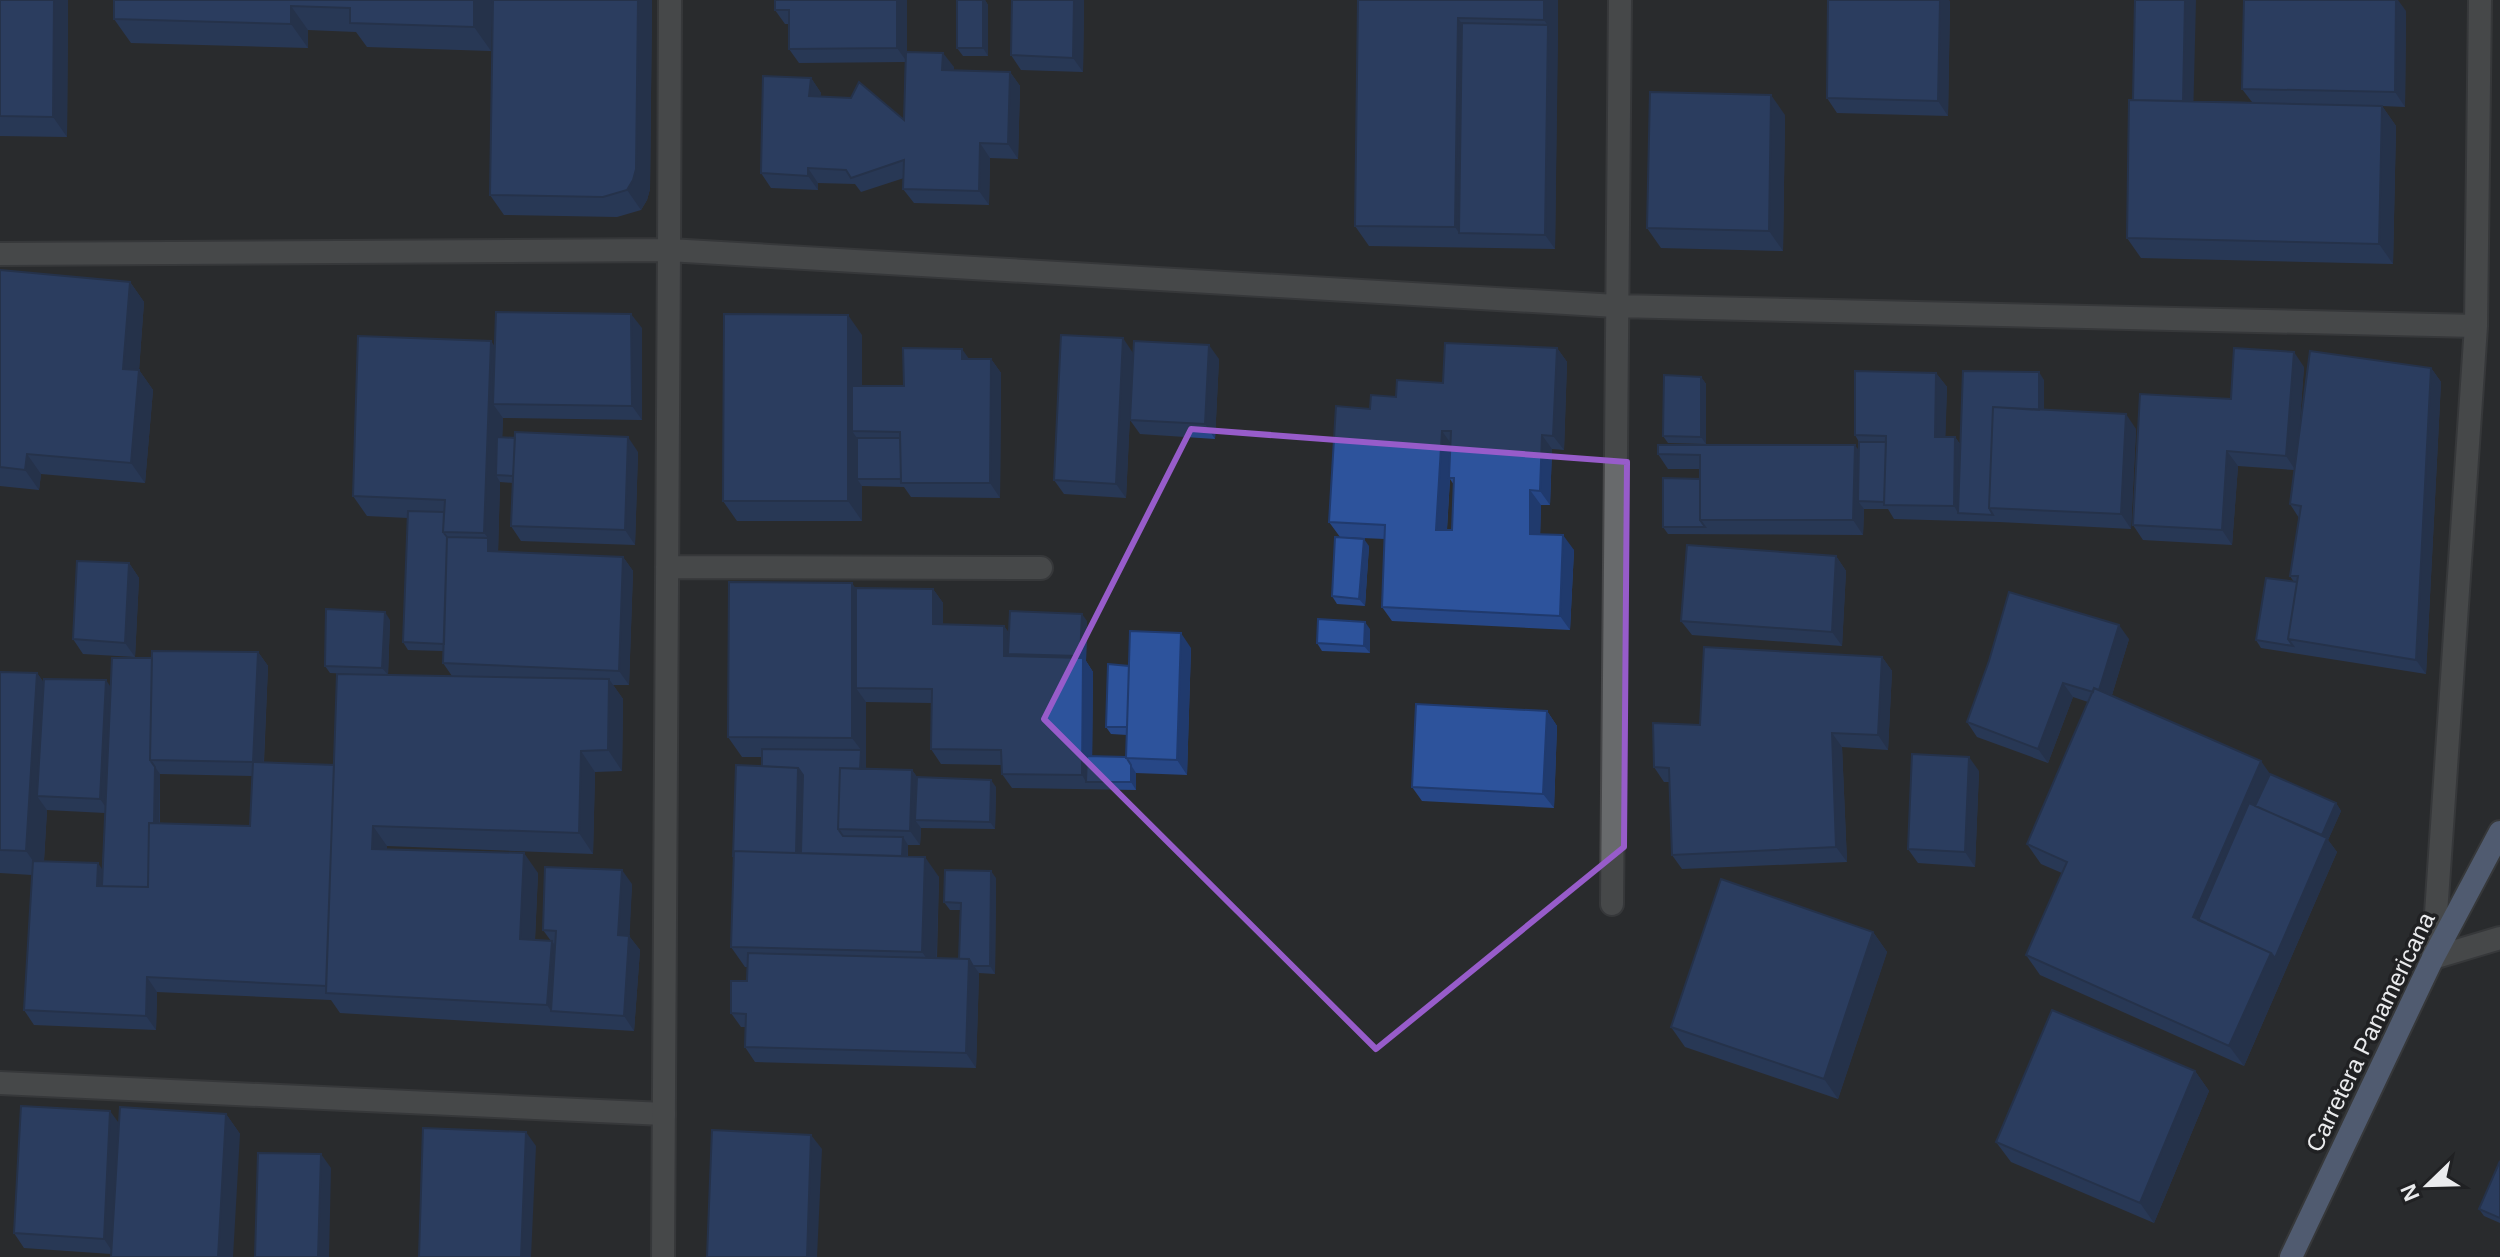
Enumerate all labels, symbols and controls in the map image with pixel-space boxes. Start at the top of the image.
street label: Carretera Panamericana [2300,907,2440,1156]
north arrow [2388,1145,2468,1225]
text: N [2395,1180,2425,1205]

